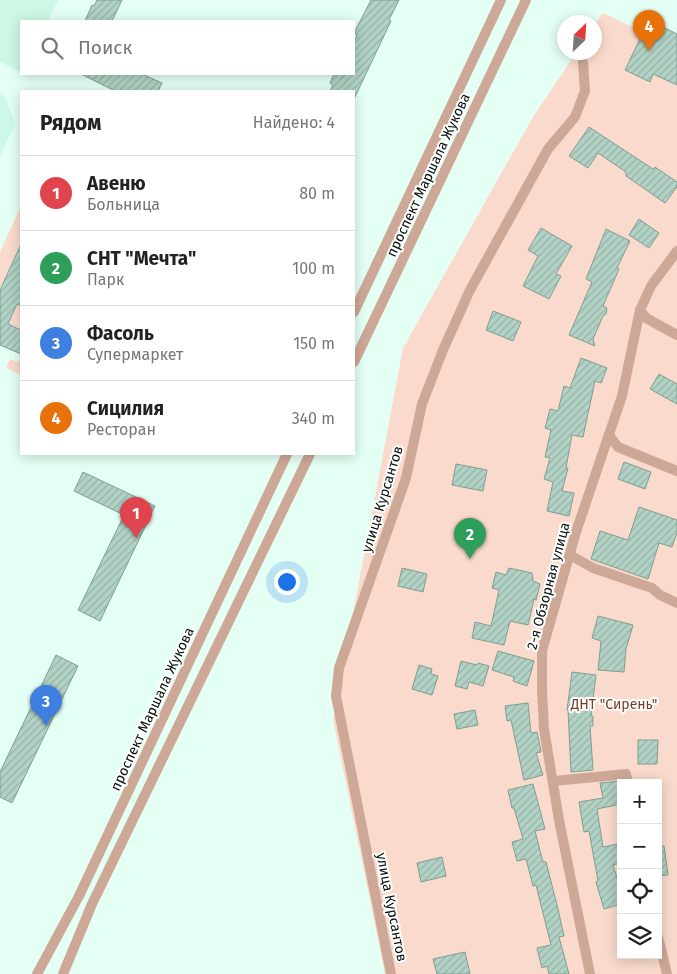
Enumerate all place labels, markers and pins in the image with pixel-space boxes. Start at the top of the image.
pin: 4 [633,10,665,51]
pin: 1 [120,497,152,538]
pin: 2 [454,518,486,559]
pin: 3 [30,685,62,726]

